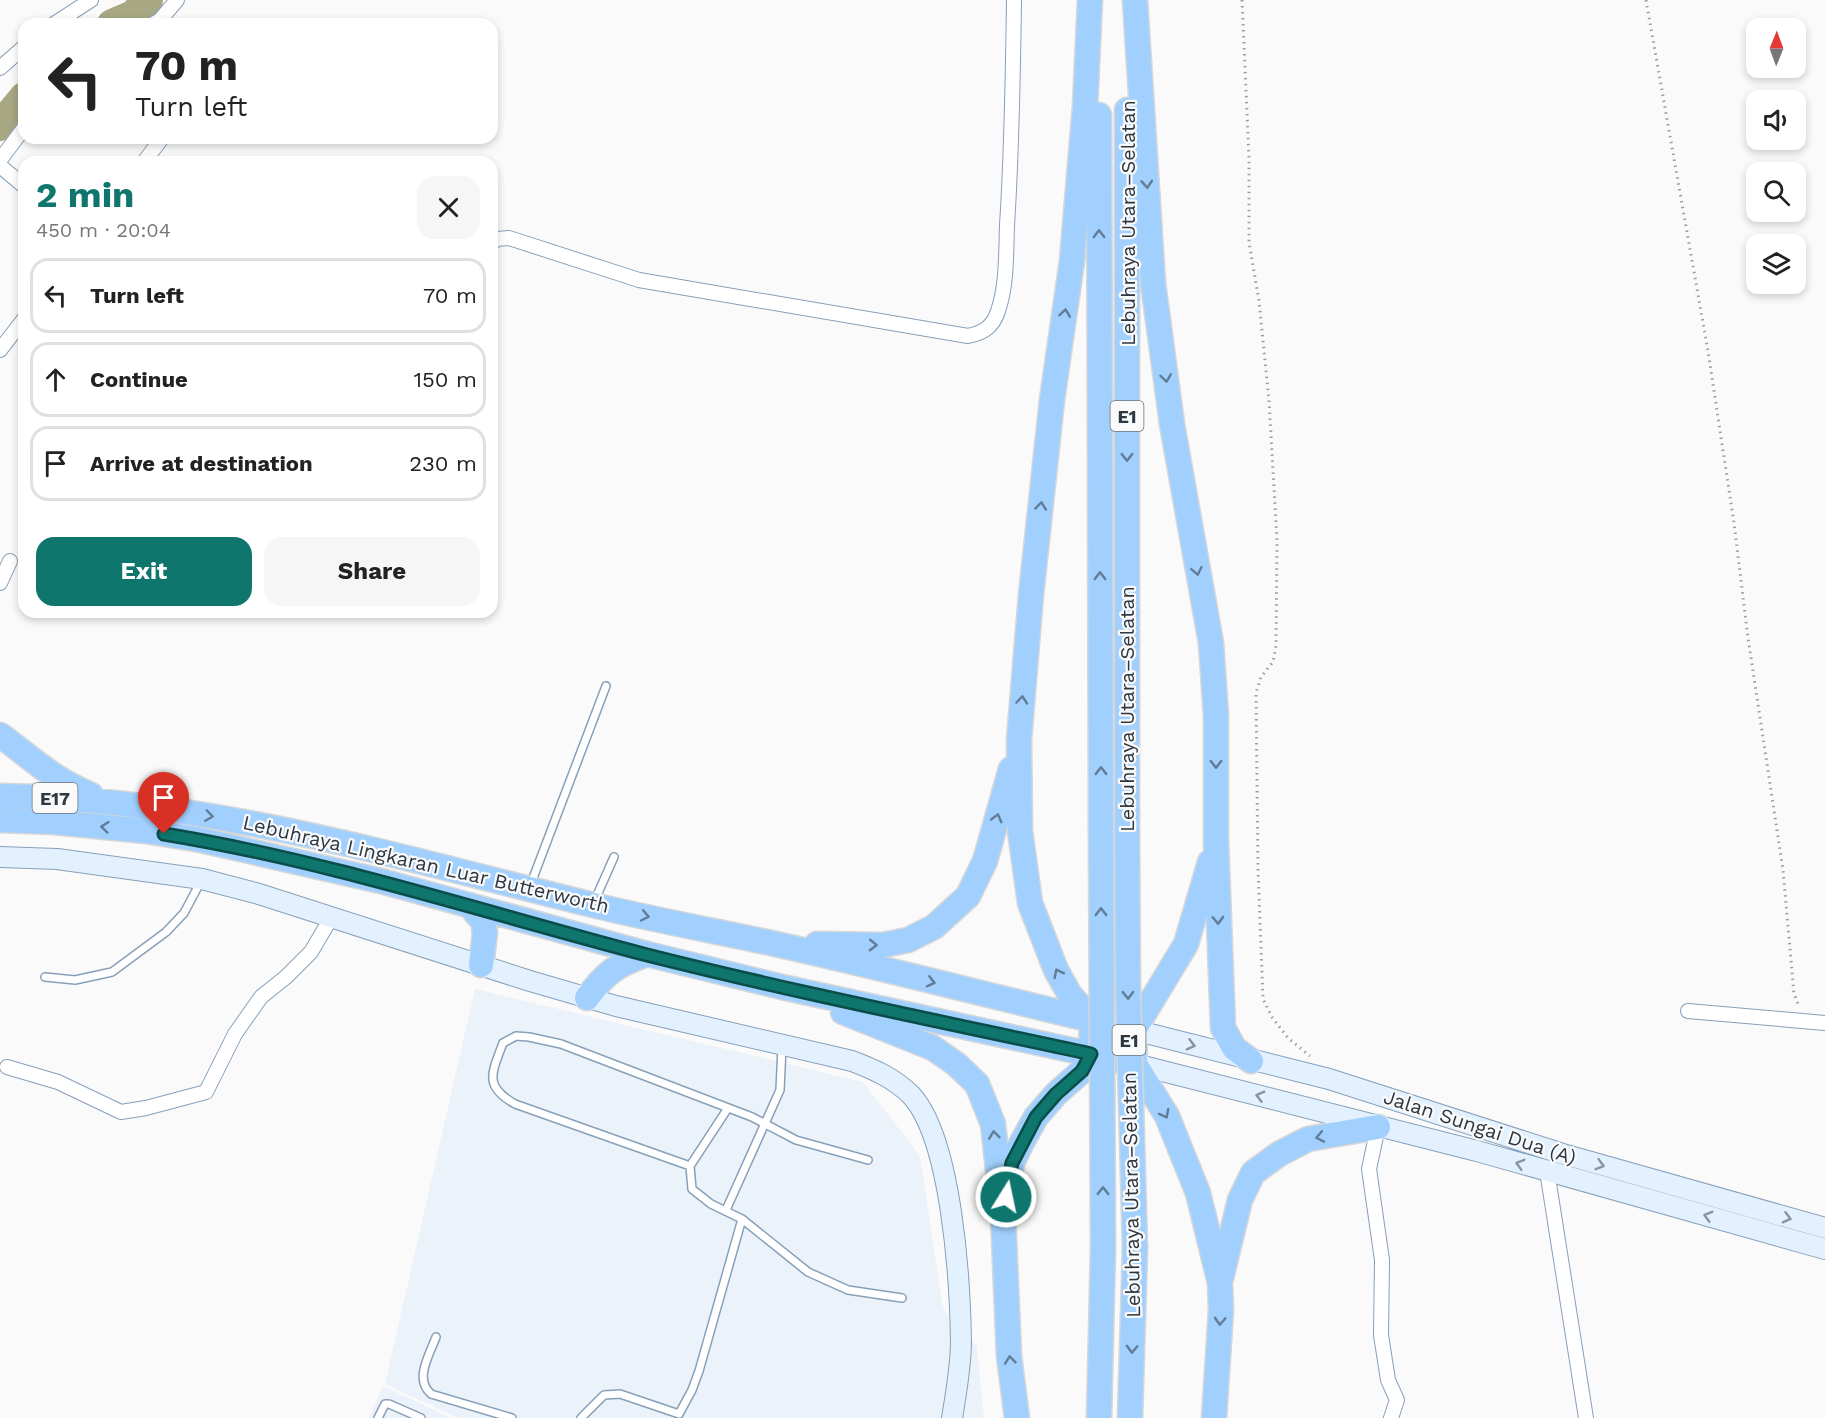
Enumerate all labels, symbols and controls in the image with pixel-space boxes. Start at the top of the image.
north arrow [1746,18,1806,78]
map controls [1746,18,1806,294]
text: 70 m [135,41,238,90]
icon: left [36,42,114,120]
button: sound [1746,90,1806,150]
text: Turn left [135,91,247,123]
street label: Lebuhraya Utara–Selatan [1116,100,1140,346]
button: search [1746,162,1806,222]
text: 2 min [36,174,134,216]
button: close [417,176,480,239]
one-way arrow [1140,180,1153,189]
text: 450 m · 20:04 [36,218,171,242]
one-way arrow [1093,230,1105,239]
button: layers [1746,234,1806,294]
icon: left [39,279,72,312]
text: Turn left [90,283,184,308]
text: 70 m [423,283,477,308]
one-way arrow [1058,308,1070,317]
icon: ahead [39,363,72,396]
text: Continue [90,367,188,392]
text: 150 m [413,367,477,392]
one-way arrow [1159,373,1171,383]
road number: E1 [1110,401,1144,431]
icon: arrive [39,447,72,480]
text: Arrive at destination [90,451,313,476]
text: 230 m [409,451,477,476]
one-way arrow [1121,453,1133,462]
one-way arrow [1034,502,1046,511]
button: Exit [36,537,252,606]
button: Share [264,537,480,606]
one-way arrow [1190,565,1203,575]
one-way arrow [1094,572,1106,581]
street label: Lebuhraya Utara–Selatan [1115,586,1139,832]
one-way arrow [1015,696,1028,705]
one-way arrow [1210,760,1222,769]
one-way arrow [1095,767,1107,776]
pin [138,772,189,834]
icon: arrive [147,781,180,814]
road number: E17 [32,783,78,813]
one-way arrow [205,809,214,821]
street label: Lebuhraya Lingkaran Luar Butterworth [241,810,611,918]
one-way arrow [990,813,1003,823]
one-way arrow [100,821,109,834]
one-way arrow [1095,907,1107,916]
one-way arrow [639,909,649,922]
one-way arrow [1212,915,1225,924]
one-way arrow [868,939,877,951]
one-way arrow [1054,969,1065,979]
one-way arrow [926,974,936,987]
one-way arrow [1122,990,1134,999]
road number: E1 [1112,1025,1146,1055]
one-way arrow [1185,1038,1196,1050]
street label: Lebuhraya Utara–Selatan [1117,1072,1145,1318]
street label: Jalan Sungai Dua (A) [1381,1084,1579,1170]
one-way arrow [1255,1091,1265,1104]
one-way arrow [1158,1107,1169,1118]
one-way arrow [989,1130,1001,1140]
one-way arrow [1316,1130,1326,1143]
one-way arrow [1515,1158,1525,1171]
one-way arrow [1594,1158,1605,1170]
position arrow [974,1165,1038,1229]
one-way arrow [1097,1186,1109,1195]
one-way arrow [1782,1210,1792,1223]
one-way arrow [1703,1211,1714,1223]
one-way arrow [1213,1316,1226,1325]
one-way arrow [1125,1344,1138,1353]
one-way arrow [1004,1355,1016,1365]

